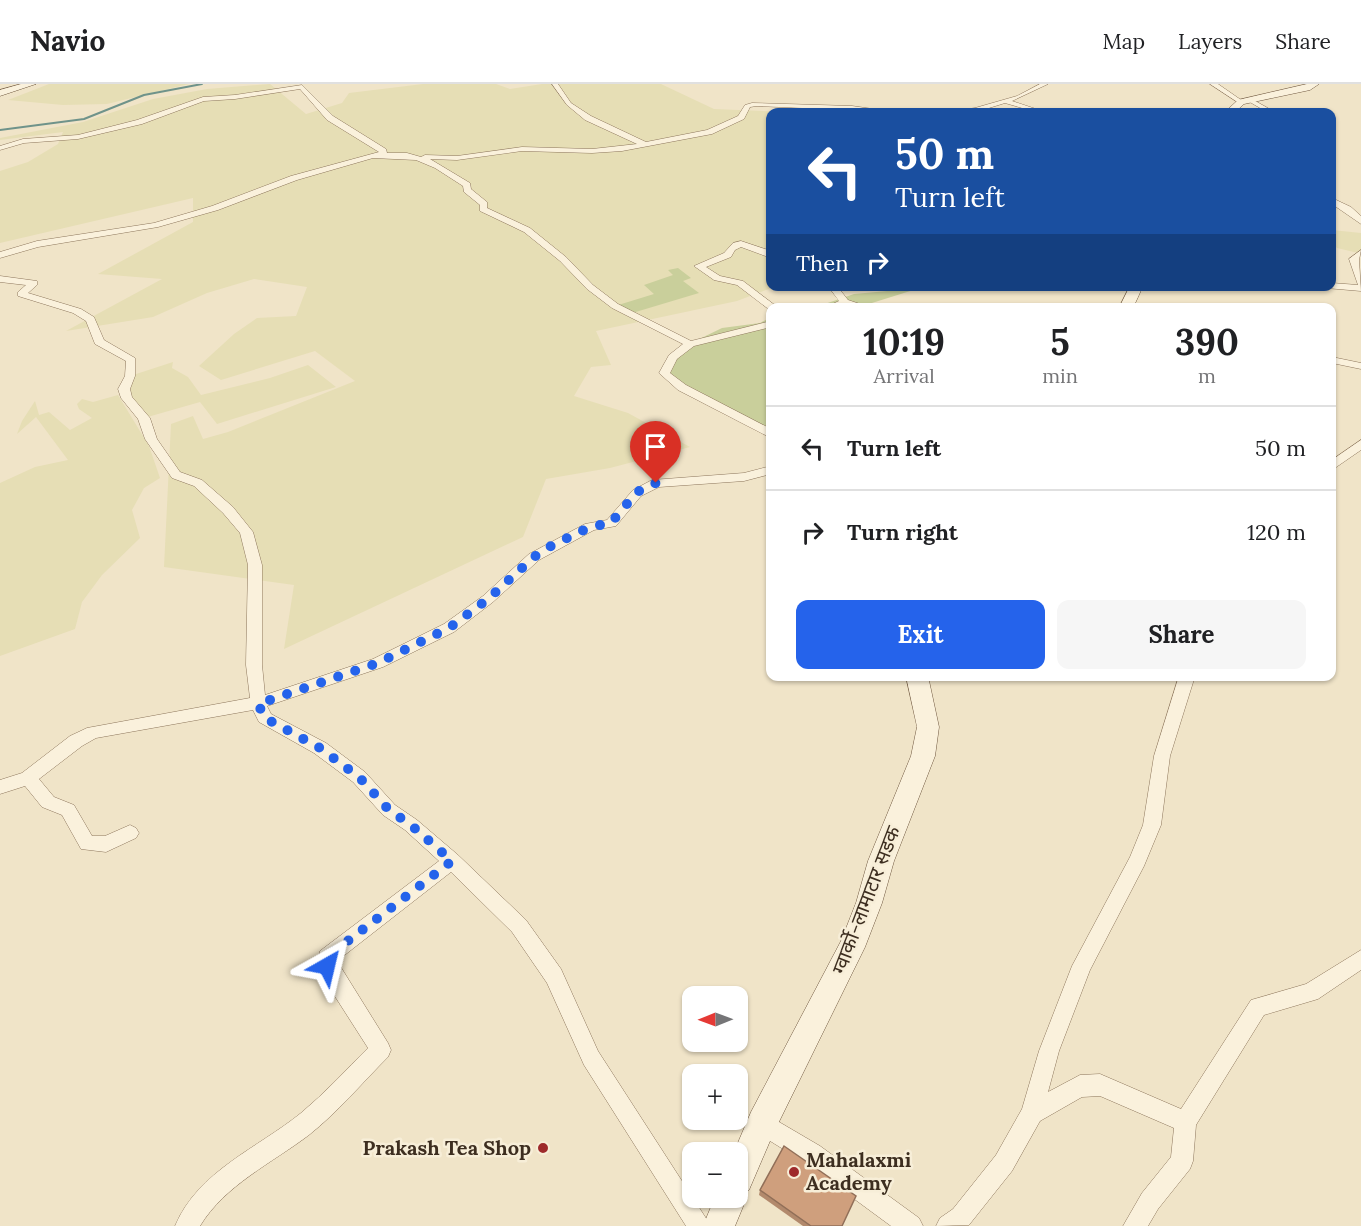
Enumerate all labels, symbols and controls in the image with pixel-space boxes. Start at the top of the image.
text: Navio [30,23,105,59]
text: Map [1102,28,1145,55]
text: Layers [1178,28,1242,55]
text: Share [1275,28,1331,55]
text: 50 m [895,127,994,181]
icon: left [796,132,874,210]
text: Turn left [895,180,1005,214]
icon: right [861,246,894,279]
text: Then [796,249,849,277]
text: 10:19 [863,319,945,365]
text: 5 [1050,319,1070,365]
text: 390 [1175,319,1239,365]
text: Arrival [874,363,935,388]
text: min [1042,363,1078,388]
text: m [1198,363,1216,388]
pin [630,421,681,483]
icon: arrive [639,430,672,463]
icon: left [796,432,829,465]
text: Turn left [847,434,941,462]
text: 50 m [1255,434,1306,462]
icon: right [796,516,829,549]
text: Turn right [847,518,958,546]
text: 120 m [1247,518,1306,546]
button: Exit [796,600,1045,669]
button: Share [1057,600,1306,669]
street label: ग्वार्को-लामाटार सडक [826,822,905,977]
position arrow [295,934,359,998]
north arrow [682,986,748,1052]
map controls [682,986,748,1208]
button: + [682,1064,748,1130]
place label: Prakash Tea Shop [362,1135,531,1160]
marker: Prakash Tea Shop [536,1141,550,1155]
button: − [682,1142,748,1208]
place label: Mahalaxmi Academy [806,1147,912,1195]
marker: Mahalaxmi Academy [787,1165,801,1179]

